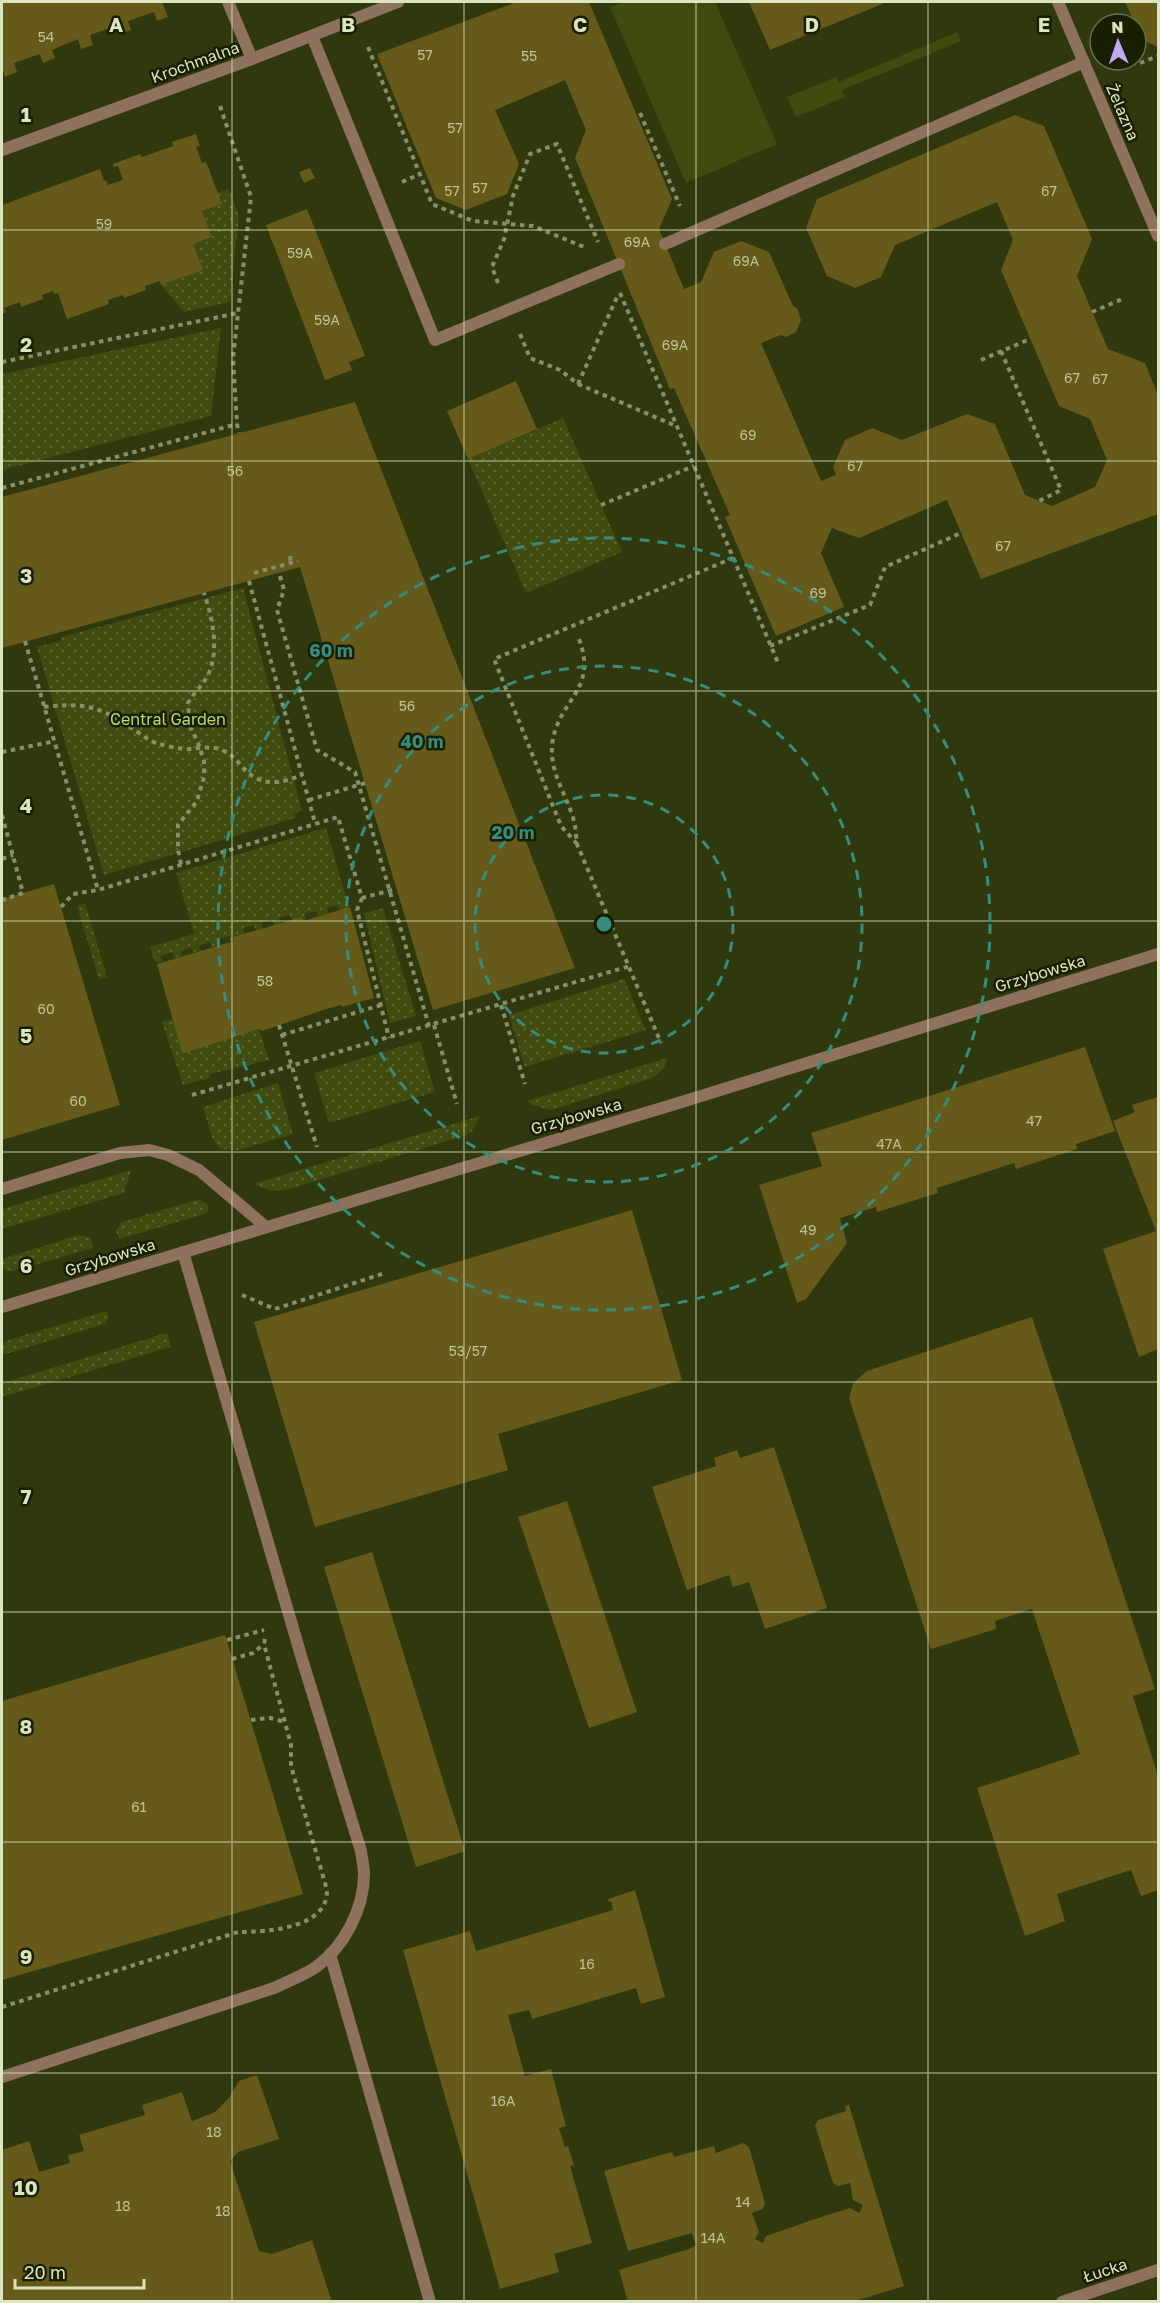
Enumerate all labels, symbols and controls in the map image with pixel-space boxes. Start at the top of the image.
text: A [109,12,123,36]
text: B [341,12,355,36]
text: C [573,12,587,36]
text: D [805,12,819,36]
text: E [1038,12,1050,36]
north arrow [1088,12,1148,72]
text: N [1111,17,1124,37]
house number: 54 [38,28,54,45]
street label: Krochmalna [148,37,242,87]
house number: 57 [417,46,433,63]
house number: 55 [521,47,537,64]
street label: Żelazna [1102,81,1144,143]
text: 1 [21,102,31,126]
house number: 57 [447,119,463,136]
house number: 57 [472,179,488,196]
house number: 57 [444,182,460,199]
house number: 67 [1041,182,1057,199]
house number: 59 [96,215,112,232]
house number: 69A [624,233,651,250]
house number: 59A [287,244,314,261]
house number: 69A [733,252,760,269]
house number: 59A [314,311,341,328]
text: 2 [20,332,32,356]
house number: 69A [662,336,689,353]
house number: 67 [1064,369,1080,386]
house number: 67 [1092,370,1108,387]
house number: 69 [740,426,756,443]
house number: 67 [847,457,863,474]
house number: 56 [227,462,243,479]
house number: 67 [995,537,1011,554]
text: 3 [20,563,32,587]
house number: 69 [810,584,826,601]
text: 60 m [309,639,353,661]
house number: 56 [399,697,415,714]
park label: Central Garden [110,709,226,729]
text: 40 m [400,730,444,752]
text: 4 [20,793,32,817]
text: 20 m [492,821,534,843]
centre of rings [594,914,614,934]
street label: Grzybowska [992,950,1088,996]
house number: 58 [257,972,273,989]
house number: 60 [37,1000,55,1017]
text: 5 [20,1023,32,1047]
house number: 60 [69,1092,87,1109]
street label: Grzybowska [528,1093,624,1139]
house number: 47 [1026,1112,1042,1129]
house number: 47A [876,1135,902,1152]
house number: 49 [799,1221,817,1238]
street label: Grzybowska [62,1234,158,1280]
text: 6 [20,1253,32,1277]
house number: 53/57 [449,1342,487,1359]
text: 7 [21,1484,32,1508]
text: 8 [20,1714,32,1738]
house number: 61 [131,1798,147,1815]
text: 9 [20,1944,32,1968]
house number: 16 [579,1955,595,1972]
house number: 16A [491,2092,516,2109]
house number: 18 [206,2123,222,2140]
text: 10 [14,2175,38,2199]
house number: 14 [735,2193,751,2210]
house number: 18 [115,2197,131,2214]
house number: 18 [215,2202,231,2219]
house number: 14A [701,2229,726,2246]
scale bar [15,2252,144,2290]
street label: Łucka [1080,2253,1130,2287]
text: 20 m [24,2261,66,2283]

